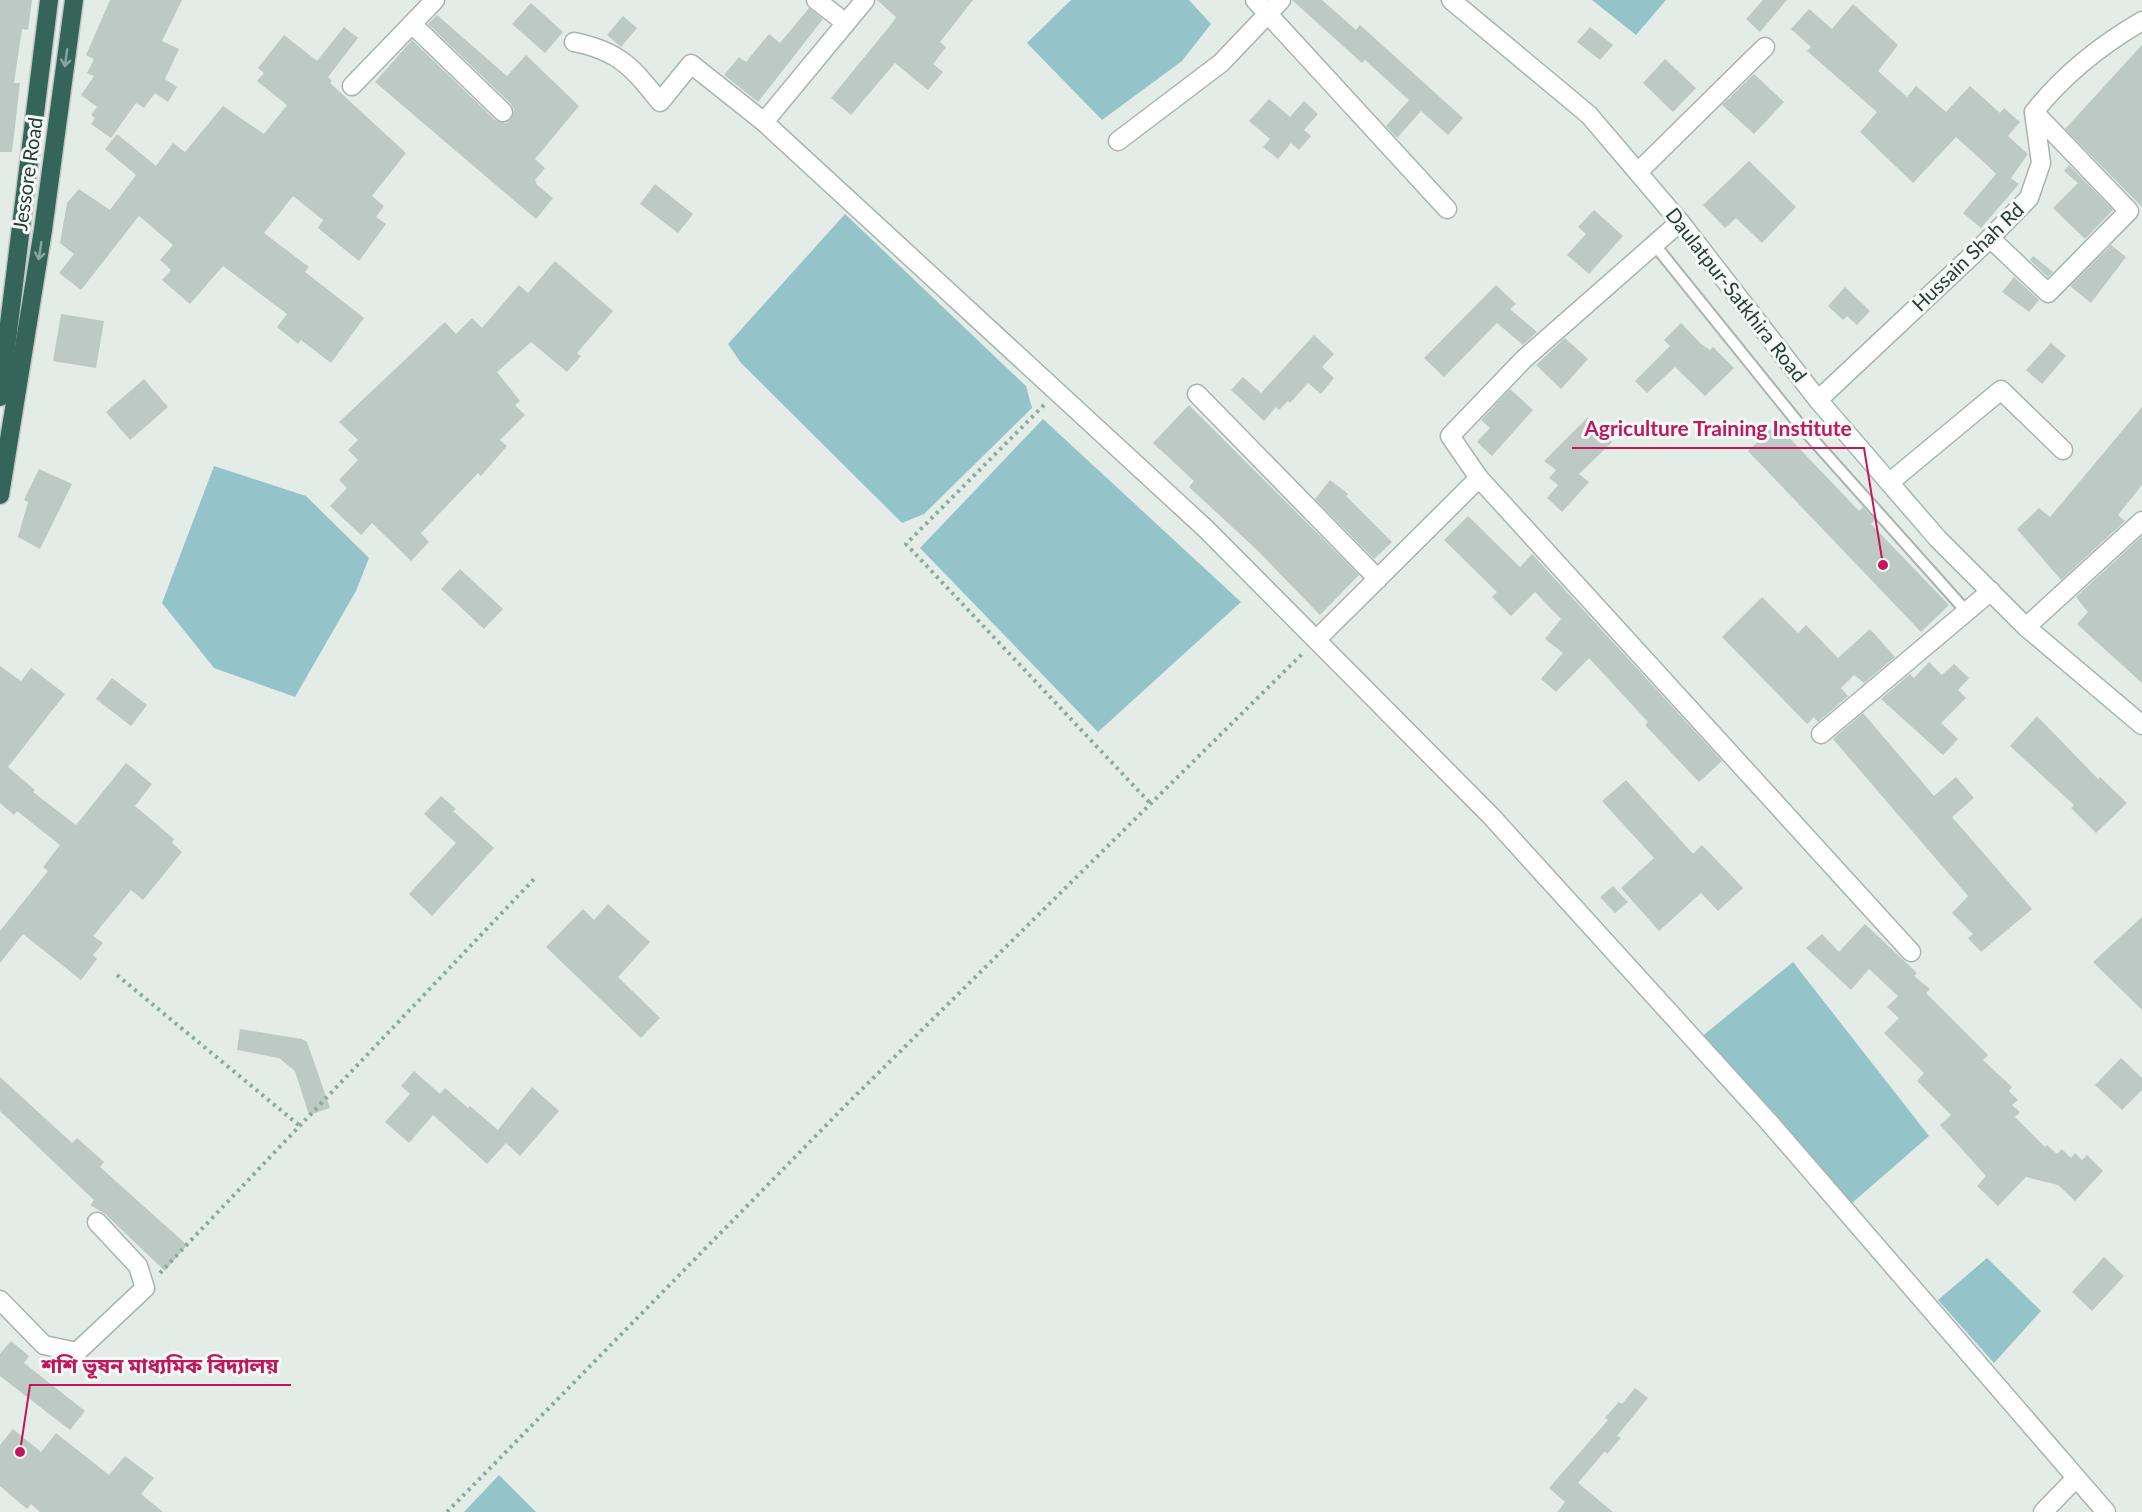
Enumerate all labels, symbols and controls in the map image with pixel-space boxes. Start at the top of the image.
one-way arrow [61,48,72,67]
street label: Jessore Road [7,116,47,232]
street label: Hussain Shah Rd [1907,197,2028,316]
street label: Daulatpur-Satkhira Road [1661,202,1812,386]
one-way arrow [34,241,45,261]
callout: Agriculture Training Institute [1572,409,1864,448]
text: Agriculture Training Institute [1583,415,1852,440]
callout: শশি ভূষন মাধ্যমিক বিদ্যালয় [30,1346,291,1385]
text: শশি ভূষন মাধ্যমিক বিদ্যালয় [41,1352,279,1379]

